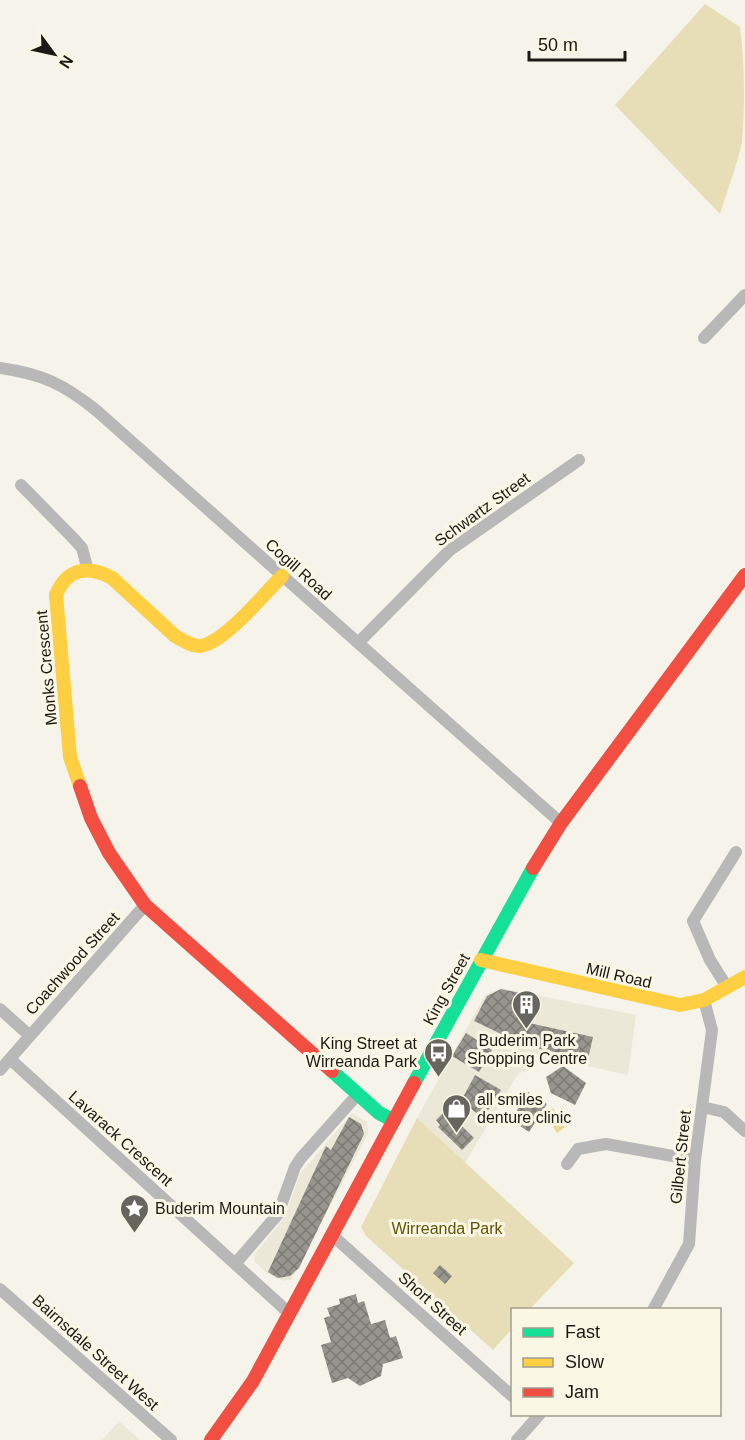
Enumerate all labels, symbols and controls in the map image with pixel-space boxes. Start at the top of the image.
north arrow [24,24,84,84]
scale bar [529,24,625,62]
text: 50 m [538,35,578,55]
text: N [56,52,76,71]
street label: Schwartz Street [432,469,533,549]
street label: Cogill Road [262,535,335,603]
street label: Monks Crescent [33,609,60,726]
street label: Coachwood Street [22,908,123,1018]
street label: King Street [420,950,473,1028]
street label: Mill Road [584,960,653,991]
building icon: Buderim Park Shopping Centre [511,988,543,1030]
place label: Buderim Park Shopping Centre [467,1032,587,1067]
place label: King Street at Wirreanda Park [306,1035,418,1070]
bus stop icon: King Street at Wirreanda Park [422,1036,454,1078]
street label: Lavarack Crescent [65,1087,176,1190]
place label: all smiles denture clinic [477,1091,571,1126]
shop icon: all smiles denture clinic [440,1092,472,1134]
street label: Gilbert Street [667,1109,694,1205]
place icon: Buderim Mountain [118,1192,150,1234]
place label: Buderim Mountain [155,1200,285,1217]
park label: Wirreanda Park [391,1220,504,1237]
street label: Short Street [395,1268,470,1339]
street label: Bairnsdale Street West [29,1291,162,1414]
legend [511,1308,721,1416]
text: Fast [565,1322,600,1342]
text: Slow [565,1352,605,1372]
text: Jam [565,1382,599,1402]

